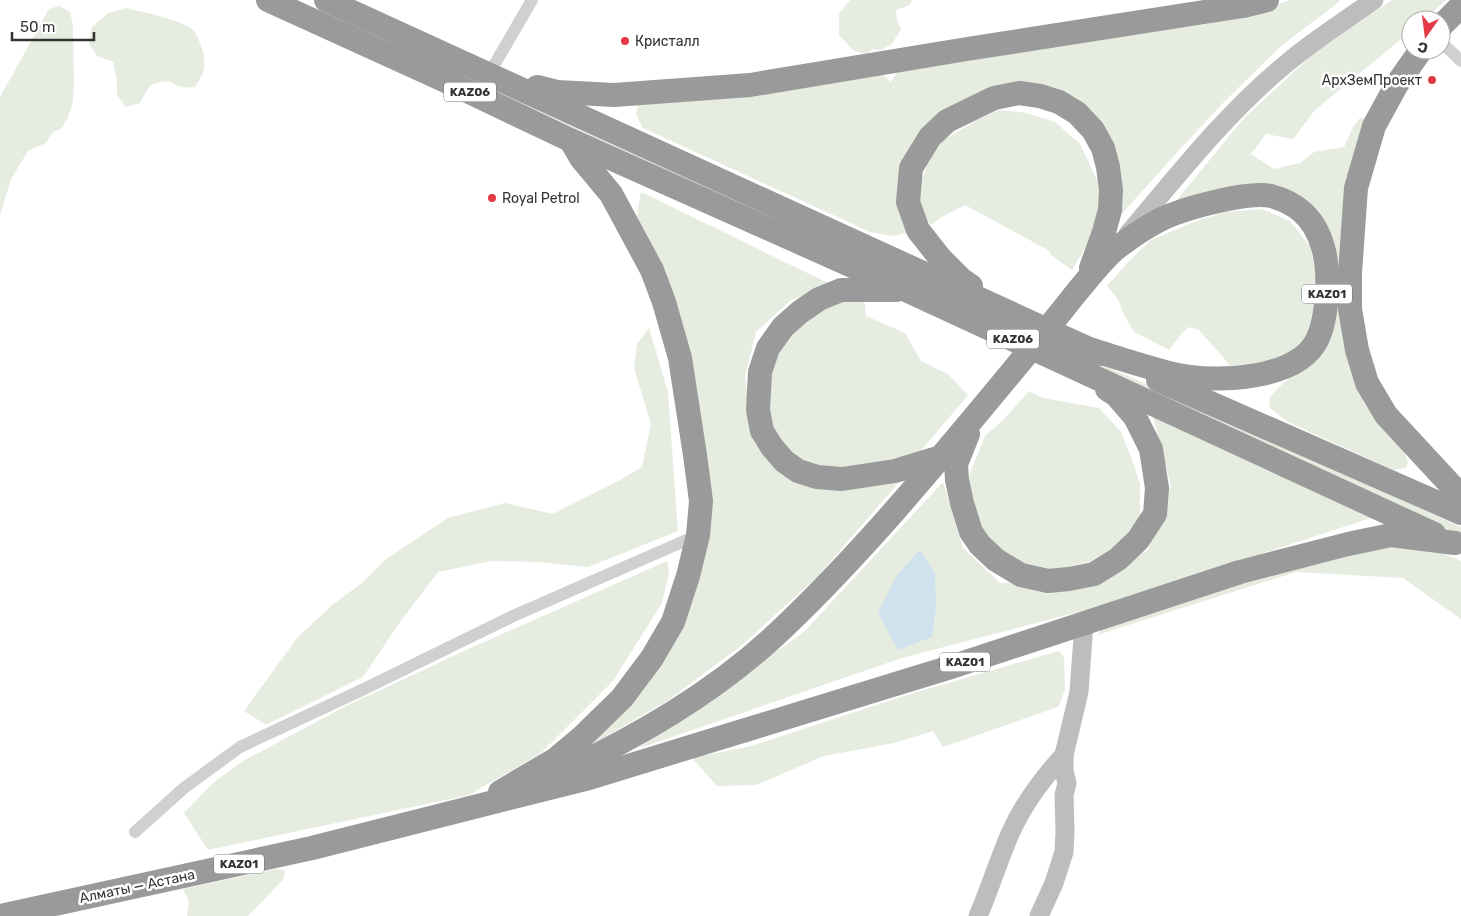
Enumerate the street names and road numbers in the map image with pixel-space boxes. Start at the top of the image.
road number: KАZ06 [444,82,496,101]
road number: KАZ01 [1302,284,1352,304]
road number: KАZ06 [987,329,1039,348]
road number: KАZ01 [940,652,990,672]
road number: KАZ01 [214,854,264,874]
street label: Алматы — Астана [78,866,196,907]

